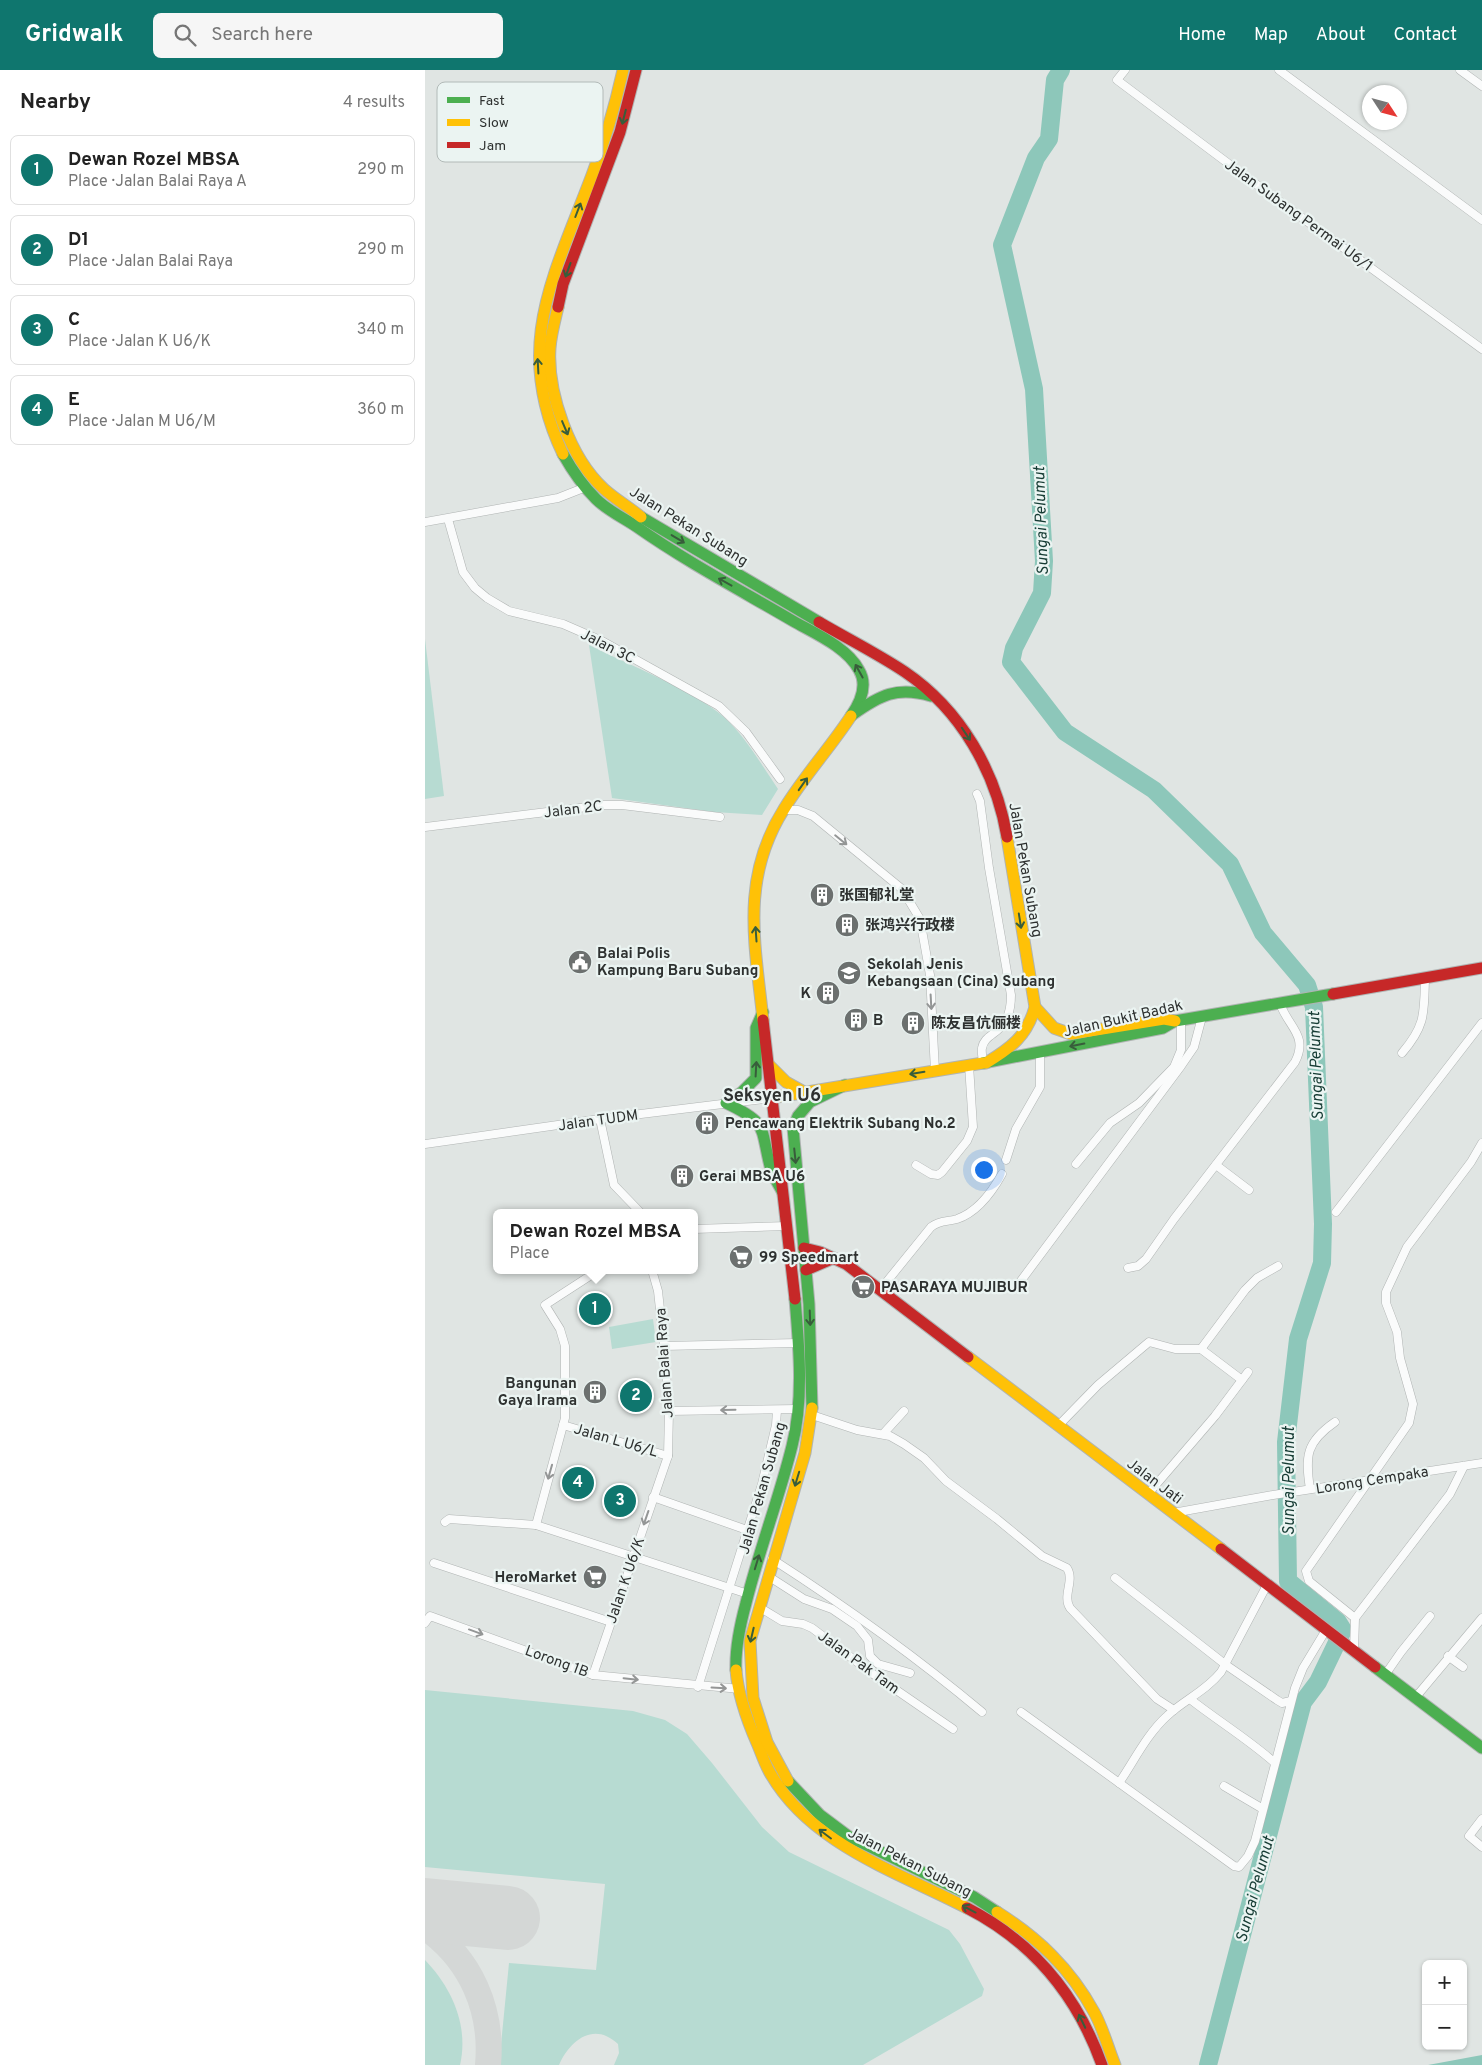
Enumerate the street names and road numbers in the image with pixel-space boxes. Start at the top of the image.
street label: Jalan Subang Permai U6/1 [1220,156,1376,276]
street label: Jalan Pekan Subang [625,483,751,572]
street label: Jalan 3C [577,626,638,669]
street label: Jalan 2C [543,797,604,824]
street label: Jalan Pekan Subang [1003,801,1046,939]
street label: Jalan Bukit Badak [1062,997,1185,1042]
street label: Jalan TUDM [557,1106,640,1137]
street label: Jalan Balai Raya [652,1307,679,1419]
street label: Jalan L U6/L [571,1420,660,1463]
street label: Jalan Pekan Subang [735,1420,791,1557]
street label: Jalan Jati [1122,1455,1186,1509]
street label: Lorong Cempaka [1314,1463,1430,1500]
street label: Jalan K U6/K [603,1535,650,1626]
street label: Jalan Pak Tam [813,1627,903,1699]
street label: Lorong 1B [522,1642,591,1683]
street label: Jalan Pekan Subang [844,1824,974,1903]

